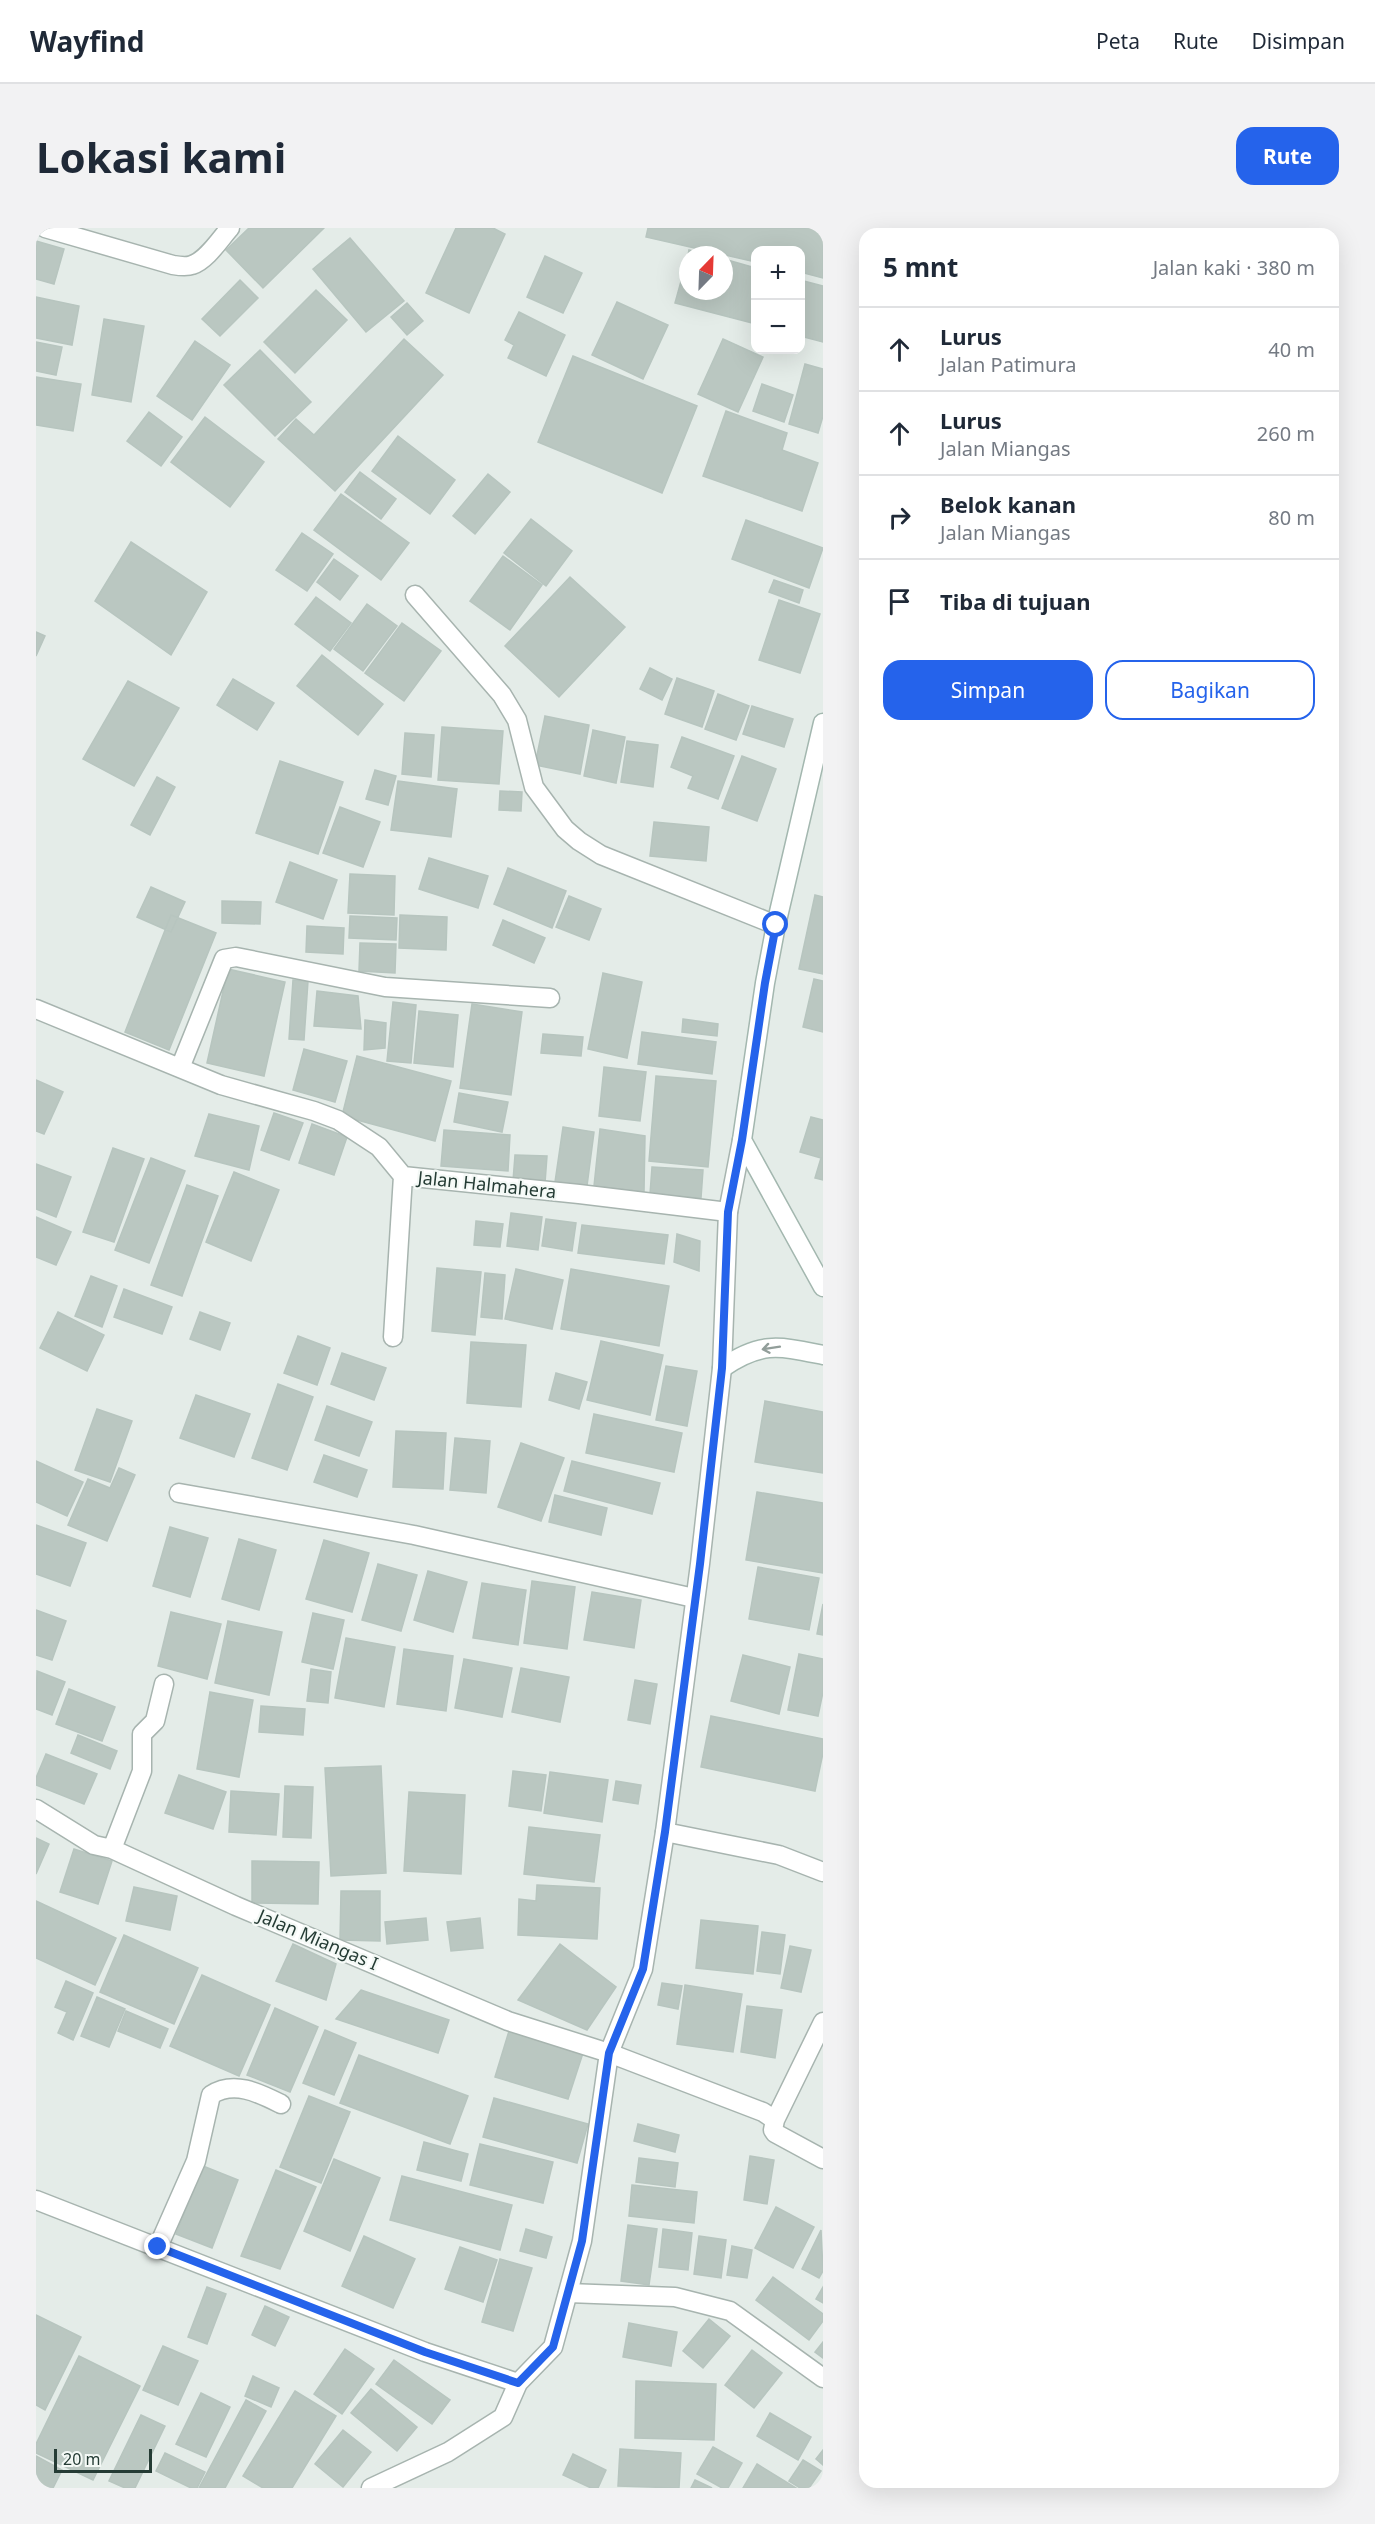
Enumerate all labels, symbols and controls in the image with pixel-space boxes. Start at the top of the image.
text: Wayfind [30,22,144,60]
text: Peta [1096,27,1140,55]
text: Rute [1173,27,1218,55]
text: Disimpan [1251,27,1345,55]
button: Rute [1236,127,1339,185]
text: Lokasi kami [36,128,286,185]
north arrow [679,246,733,300]
map controls [751,246,805,354]
button: + [751,246,805,300]
text: 5 mnt [883,249,958,285]
text: Jalan kaki · 380 m [1153,254,1315,281]
button: − [751,300,805,354]
text: Lurus [940,321,1002,351]
icon: ahead [883,333,916,366]
text: 40 m [1268,336,1315,363]
text: Jalan Patimura [940,351,1076,378]
text: Lurus [940,405,1002,435]
icon: ahead [883,417,916,450]
text: 260 m [1257,420,1315,447]
text: Jalan Miangas [940,435,1071,462]
text: Belok kanan [940,489,1076,519]
icon: right [883,501,916,534]
text: 80 m [1268,504,1315,531]
text: Jalan Miangas [940,519,1071,546]
icon: arrive [883,585,916,618]
text: Tiba di tujuan [940,586,1090,616]
button: Simpan [883,660,1093,720]
button: Bagikan [1105,660,1315,720]
route start [762,911,788,937]
street label: Jalan Halmahera [415,1165,557,1203]
one-way arrow [761,1343,781,1354]
street label: Jalan Miangas I [253,1902,382,1975]
route end [144,2233,170,2259]
scale bar [54,2446,152,2474]
text: 20 m [63,2448,100,2470]

